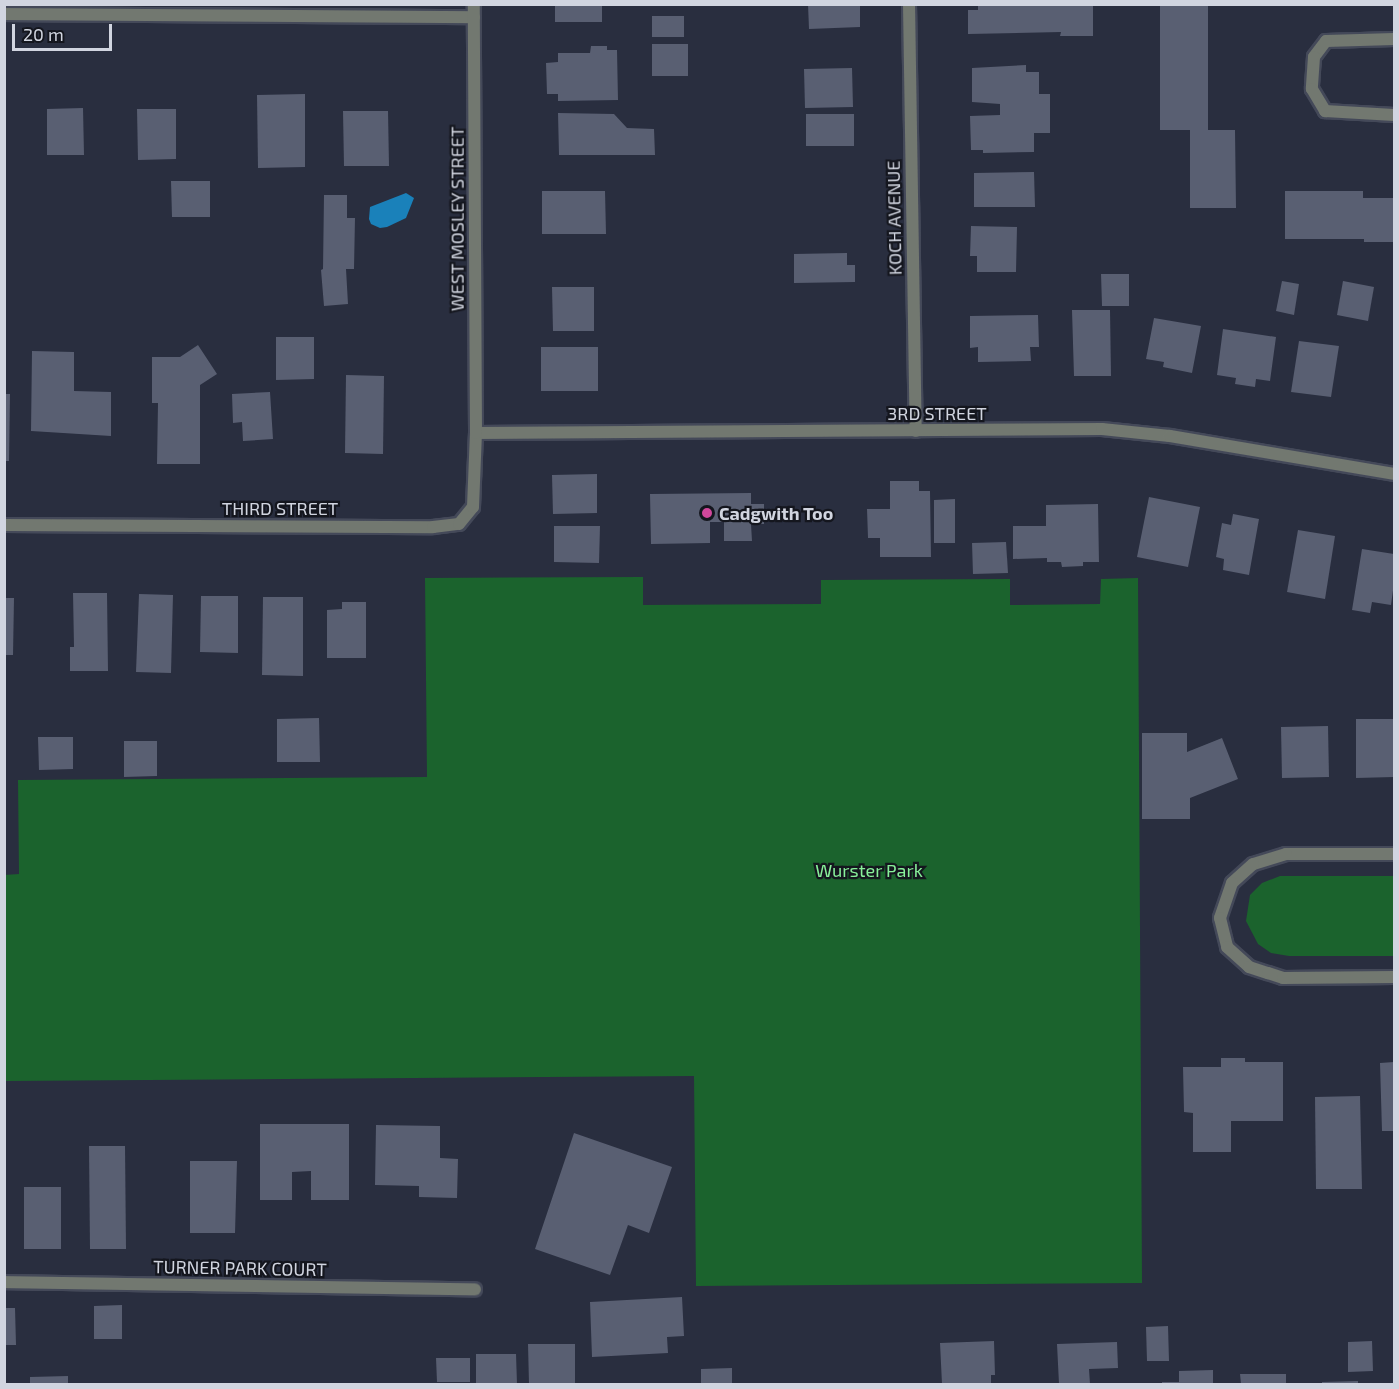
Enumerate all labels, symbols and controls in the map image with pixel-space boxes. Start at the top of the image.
scale bar [15,12,116,50]
text: 20 m [23,23,64,45]
street label: WEST MOSLEY STREET [446,126,468,312]
street label: KOCH AVENUE [882,160,906,276]
street label: 3RD STREET [887,402,987,424]
street label: THIRD STREET [222,497,338,519]
place label: Cadgwith Too [719,502,834,524]
marker: Cadgwith Too [700,506,714,520]
park label: Wurster Park [815,859,923,881]
street label: TURNER PARK COURT [153,1256,327,1280]

